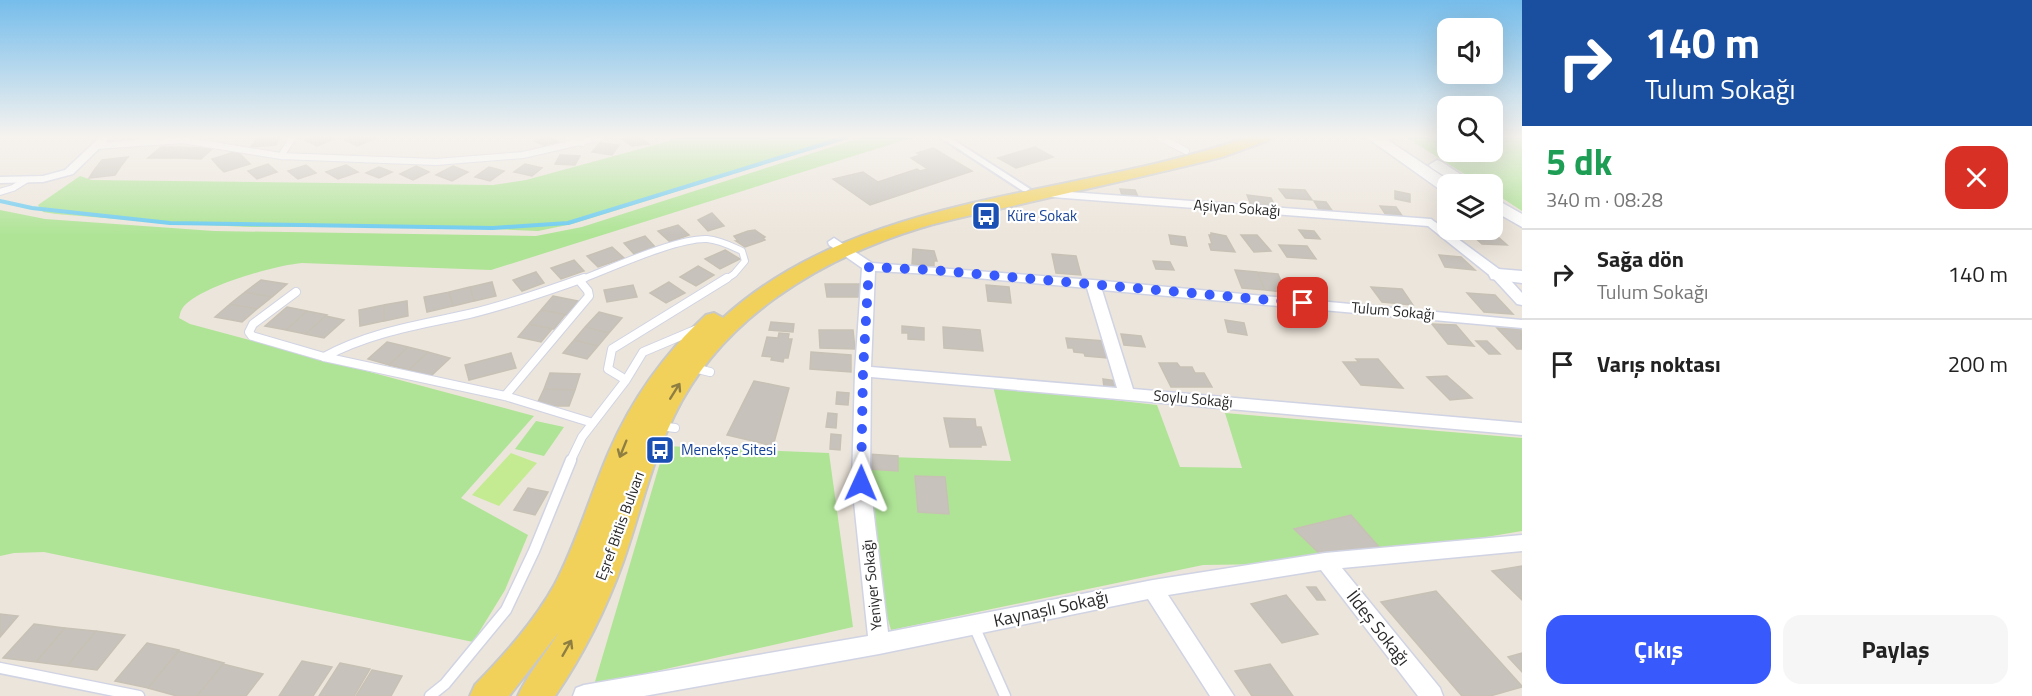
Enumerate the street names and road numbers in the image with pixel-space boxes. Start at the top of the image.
street label: Aşiyan Sokağı [1193,193,1281,222]
street label: Tulum Sokağı [1350,295,1436,326]
street label: Soylu Sokağı [1152,384,1234,413]
street label: Eşref Bitlis Bulvarı [589,468,650,584]
street label: Yeniyer Sokağı [855,539,888,631]
street label: Kaynaşlı Sokağı [991,583,1111,634]
street label: İldeş Sokağı [1340,584,1417,671]

